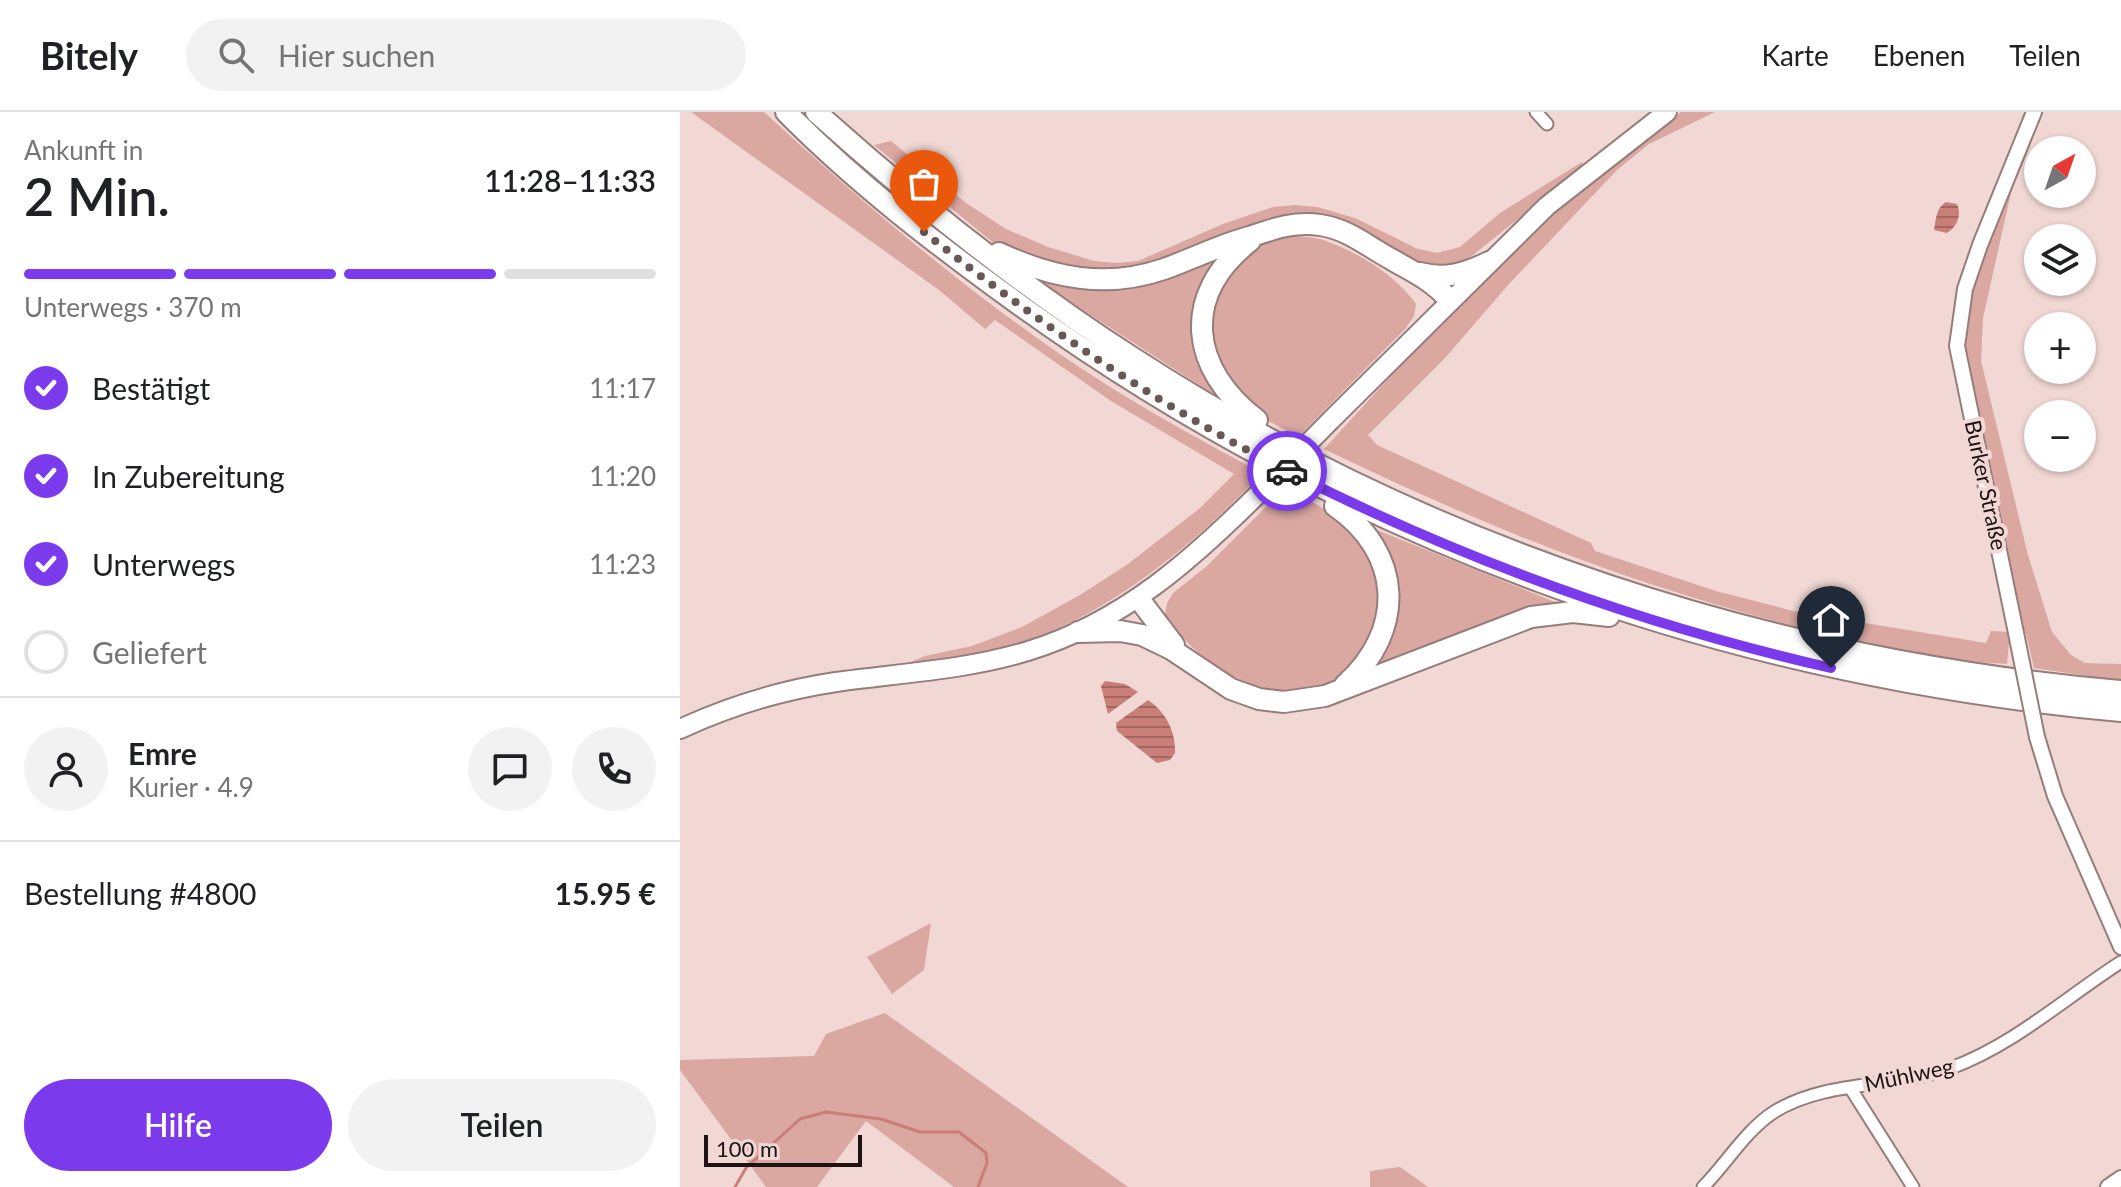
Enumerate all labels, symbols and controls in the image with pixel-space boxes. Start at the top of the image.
search box [186,19,746,91]
text: Bitely [40,32,138,78]
icon: search [214,33,258,77]
text: Hier suchen [278,37,435,73]
text: Karte [1761,38,1829,72]
text: Ebenen [1873,38,1965,72]
text: Teilen [2009,38,2081,72]
text: Ankunft in [24,134,143,166]
north arrow [2024,136,2096,208]
map controls [2024,136,2096,472]
pin [890,150,958,232]
text: 11:28–11:33 [484,162,656,198]
icon: bag [902,162,946,206]
text: 2 Min. [24,165,170,227]
button: layers [2024,224,2096,296]
text: Unterwegs · 370 m [24,291,242,323]
button: + [2024,312,2096,384]
icon: check [24,366,68,410]
text: Bestätigt [92,370,210,406]
text: 11:17 [589,372,656,404]
button: − [2024,400,2096,472]
street label: Burker Straße [1960,417,2013,552]
courier [1247,431,1327,511]
icon: car [1265,449,1309,493]
icon: check [24,454,68,498]
text: In Zubereitung [92,458,285,494]
text: 11:20 [589,460,656,492]
icon: check [24,542,68,586]
text: Unterwegs [92,546,235,582]
text: 11:23 [589,548,656,580]
pin [1797,586,1865,668]
icon: home [1809,598,1853,642]
text: Geliefert [92,634,207,670]
button: person [24,727,108,811]
button: chat [468,727,552,811]
button: phone [572,727,656,811]
text: Emre [128,735,197,771]
text: Kurier · 4.9 [128,771,254,803]
text: Bestellung #4800 [24,875,256,911]
text: 15.95 € [555,875,656,911]
street label: Mühlweg [1862,1052,1956,1097]
button: Hilfe [24,1079,332,1171]
button: Teilen [348,1079,656,1171]
scale bar [704,1131,862,1167]
text: 100 m [716,1135,778,1162]

